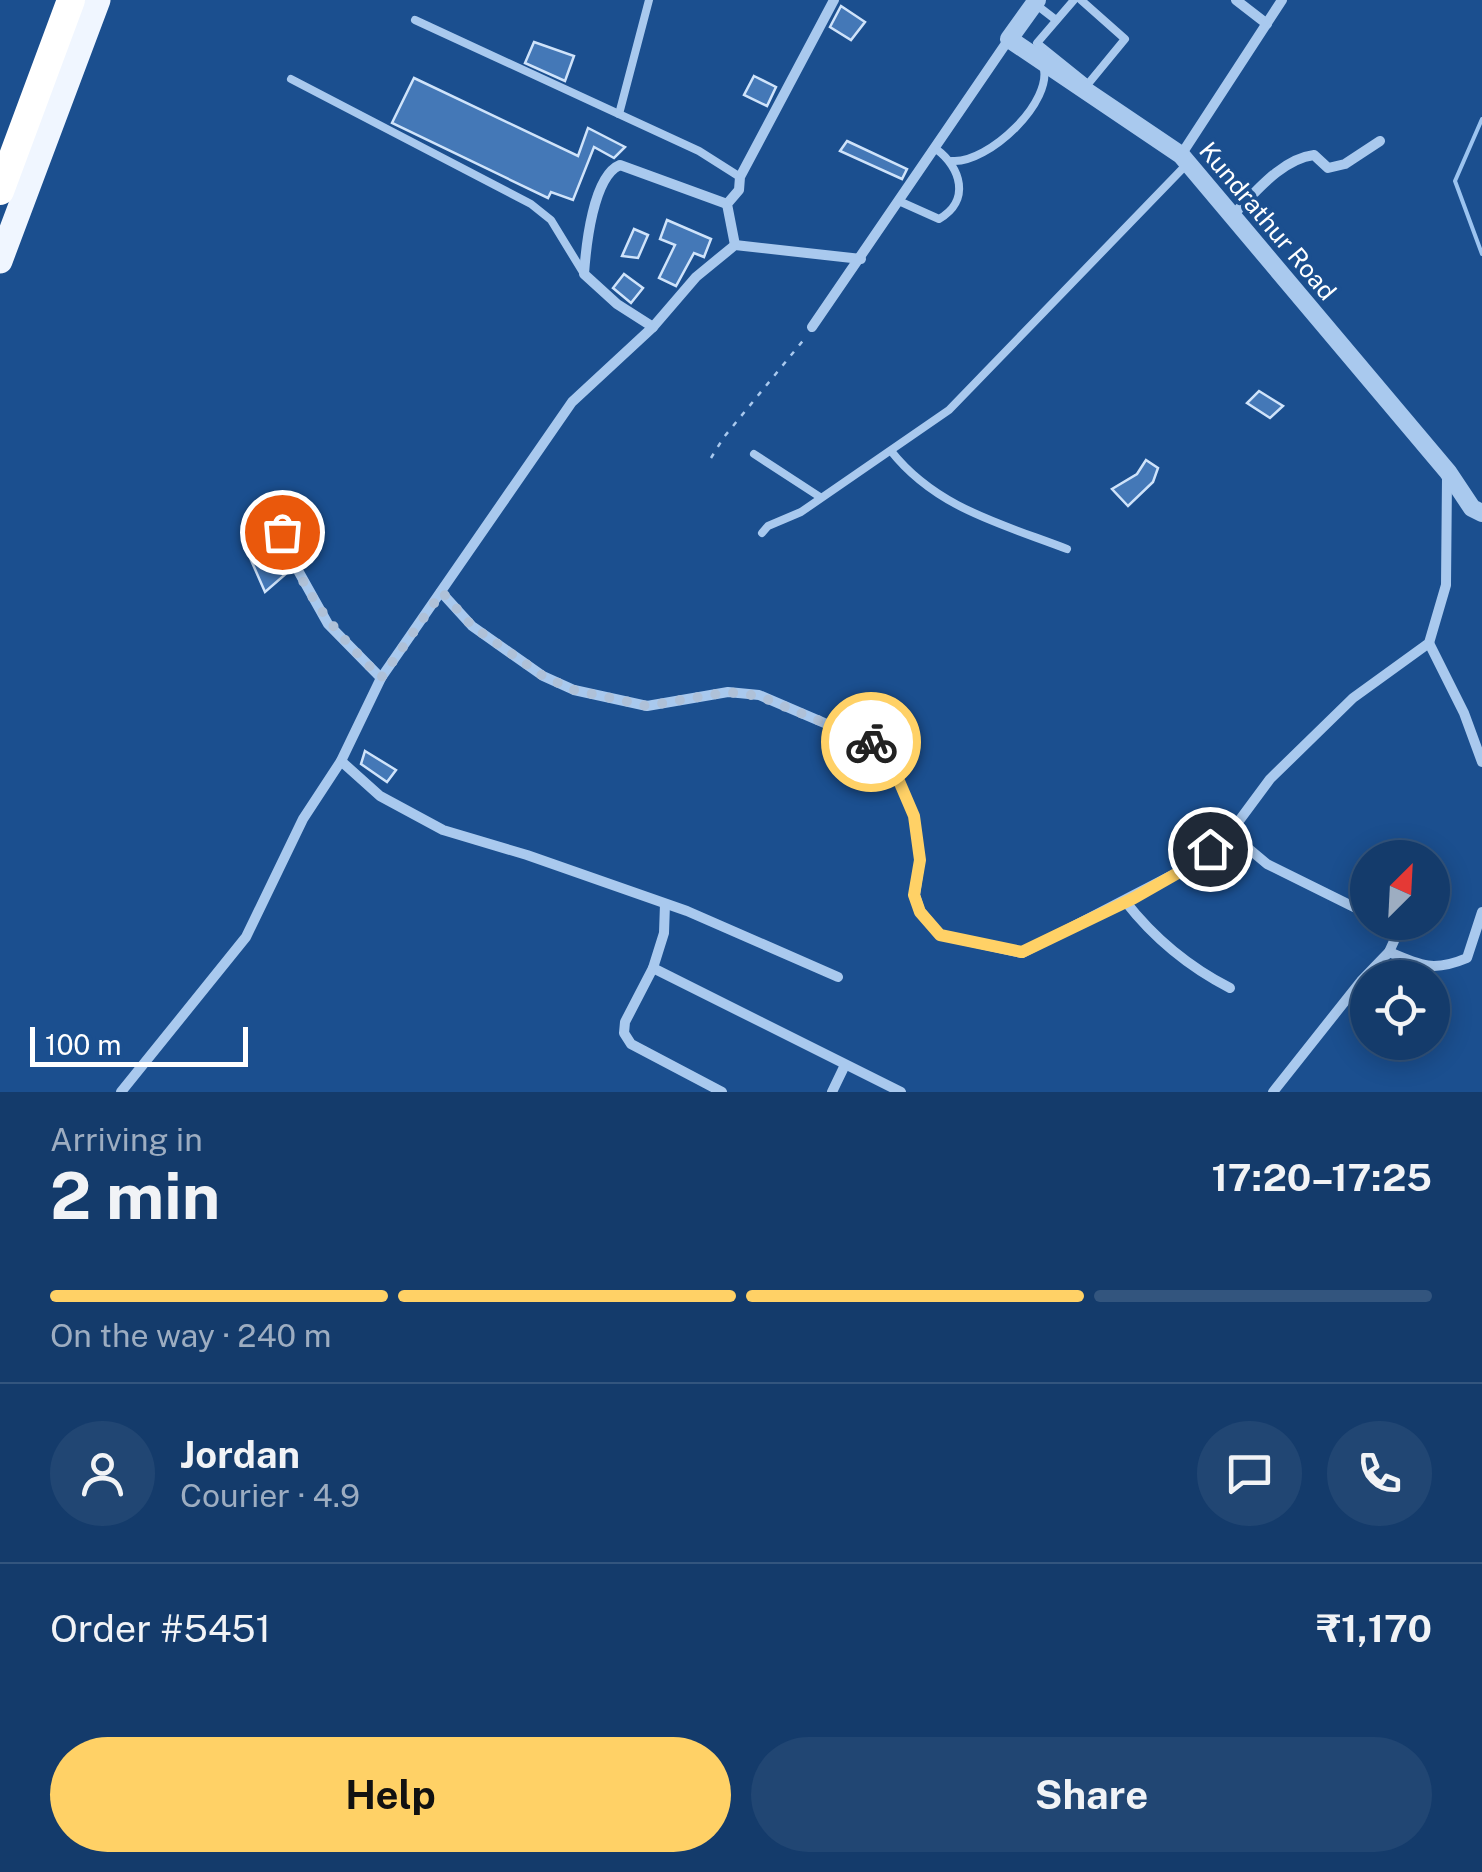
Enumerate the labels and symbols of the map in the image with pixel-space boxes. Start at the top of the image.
street label: Kundrathur Road [1193,136,1343,306]
pin [240,490,325,575]
courier [821,692,921,792]
pin [1168,807,1253,892]
north arrow [1350,840,1450,940]
scale bar [30,1022,248,1066]

